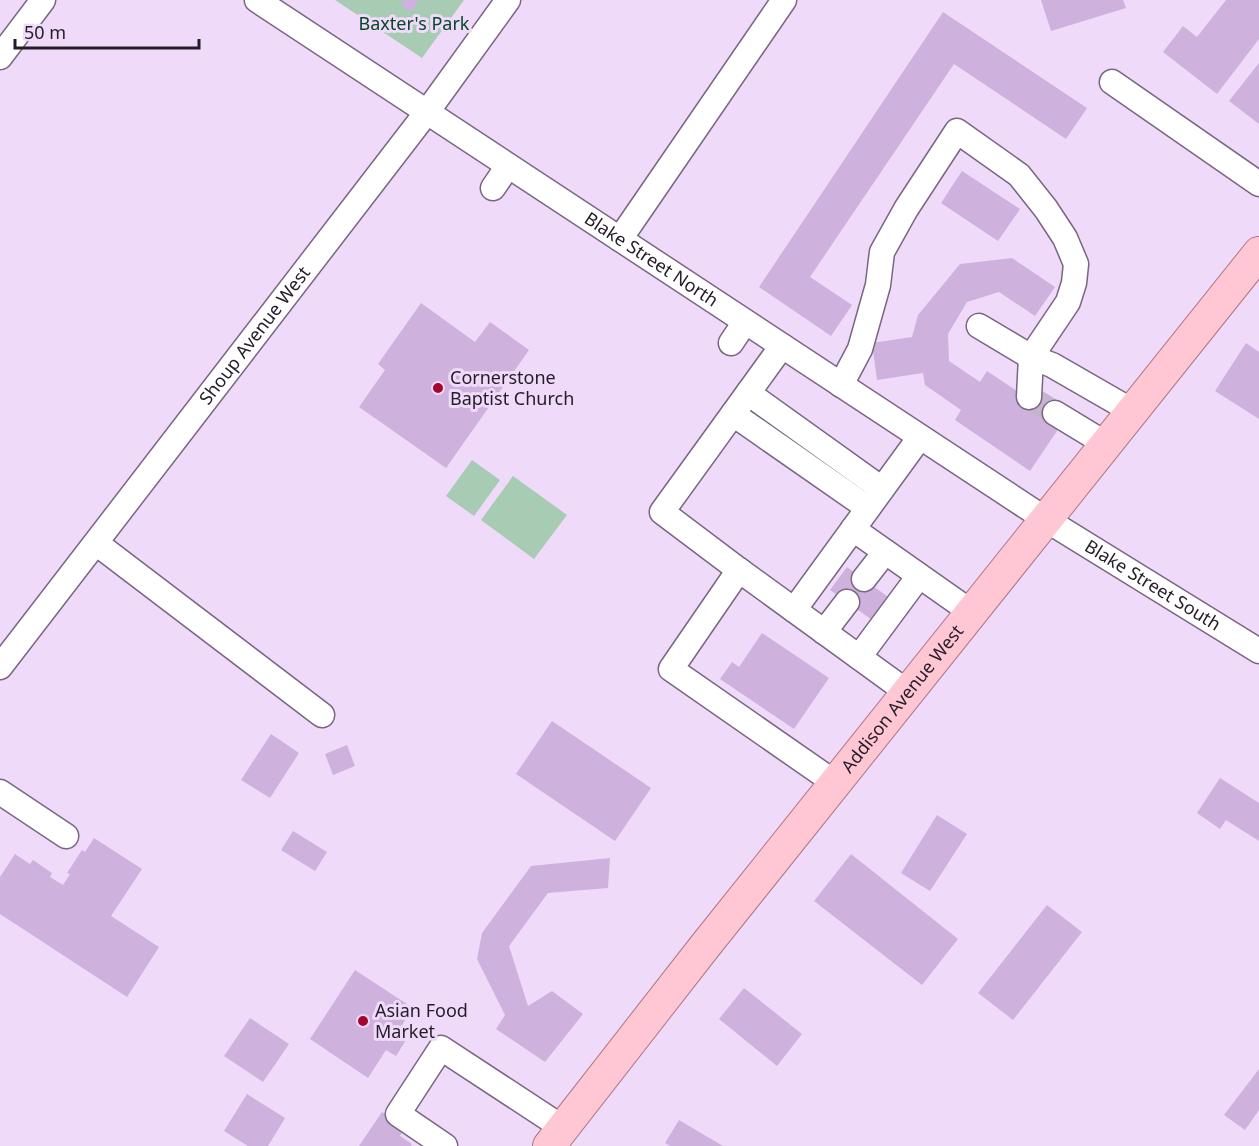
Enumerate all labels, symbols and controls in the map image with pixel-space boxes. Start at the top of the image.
park label: Baxter's Park [359,11,470,35]
scale bar [15,12,200,50]
text: 50 m [24,20,66,44]
street label: Blake Street North [580,206,723,312]
street label: Shoup Avenue West [193,261,315,409]
place label: Cornerstone Baptist Church [450,365,574,410]
marker: Cornerstone Baptist Church [431,381,445,395]
street label: Blake Street South [1081,534,1226,636]
street label: Addison Avenue West [835,619,969,777]
place label: Asian Food Market [375,998,468,1043]
marker: Asian Food Market [356,1014,370,1028]

